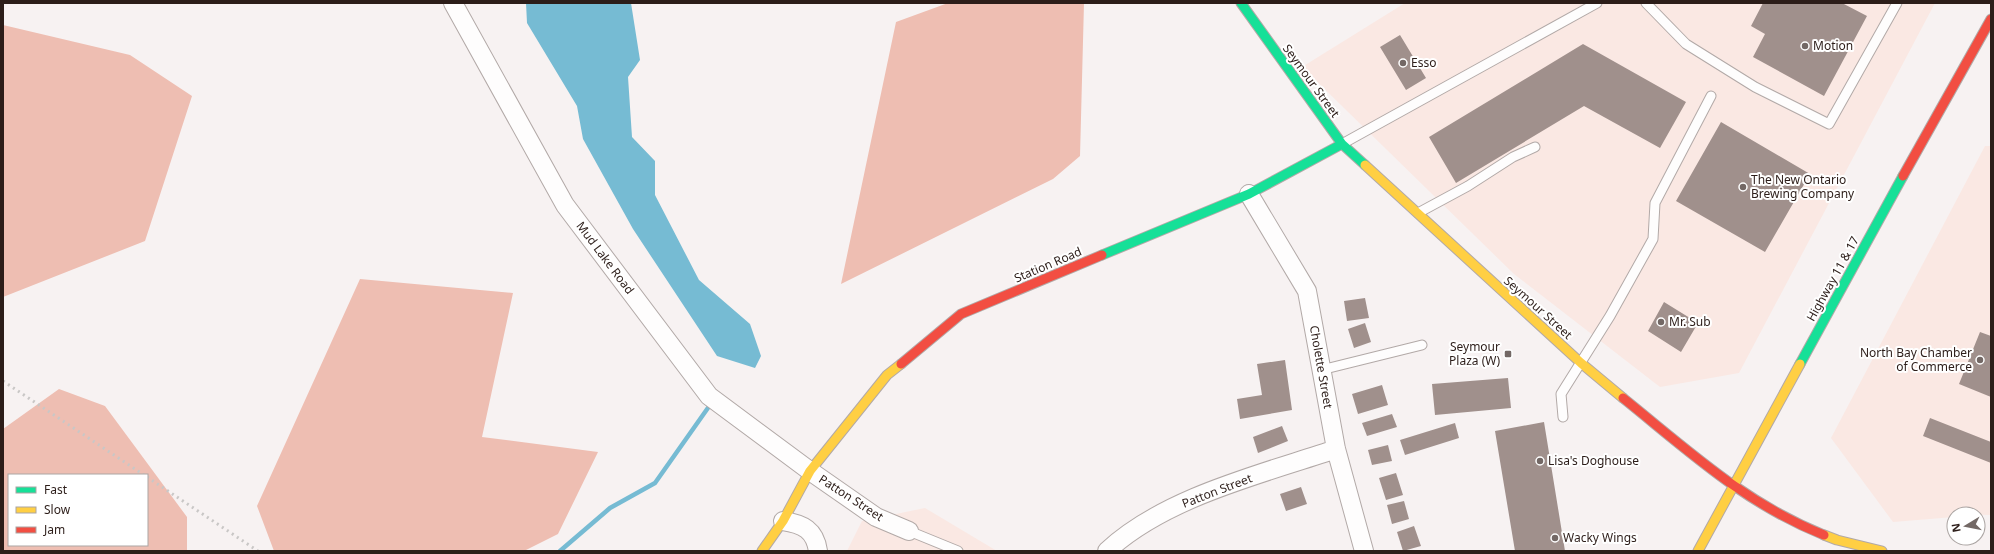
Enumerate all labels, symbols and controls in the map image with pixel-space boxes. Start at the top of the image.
place label: Motion [1813,37,1853,54]
street label: Seymour Street [1279,41,1344,121]
marker: Motion [1800,41,1810,51]
place label: Esso [1411,54,1436,71]
marker: Esso [1398,58,1408,68]
place label: The New Ontario Brewing Company [1751,171,1855,202]
marker: The New Ontario Brewing Company [1738,182,1748,192]
street label: Mud Lake Road [572,218,638,298]
street label: Highway 11 & 17 [1802,233,1863,324]
street label: Station Road [1011,243,1084,286]
street label: Seymour Street [1500,272,1577,343]
place label: Mr. Sub [1669,313,1711,330]
marker: Mr. Sub [1656,317,1666,327]
street label: Cholette Street [1306,324,1337,410]
place label: Seymour Plaza (W) [1449,338,1500,369]
place label: North Bay Chamber of Commerce [1860,344,1972,375]
marker: Seymour Plaza (W) [1503,349,1513,359]
marker: North Bay Chamber of Commerce [1975,355,1985,365]
place label: Lisa's Doghouse [1548,452,1639,469]
marker: Lisa's Doghouse [1535,456,1545,466]
street label: Patton Street [1179,469,1255,512]
street label: Patton Street [816,470,887,525]
legend [8,474,148,546]
text: Fast [44,481,68,498]
text: Slow [44,501,71,518]
north arrow [1946,506,1986,546]
text: Jam [43,521,65,538]
text: N [1947,522,1964,534]
place label: Wacky Wings [1563,529,1637,546]
marker: Wacky Wings [1550,533,1560,543]

